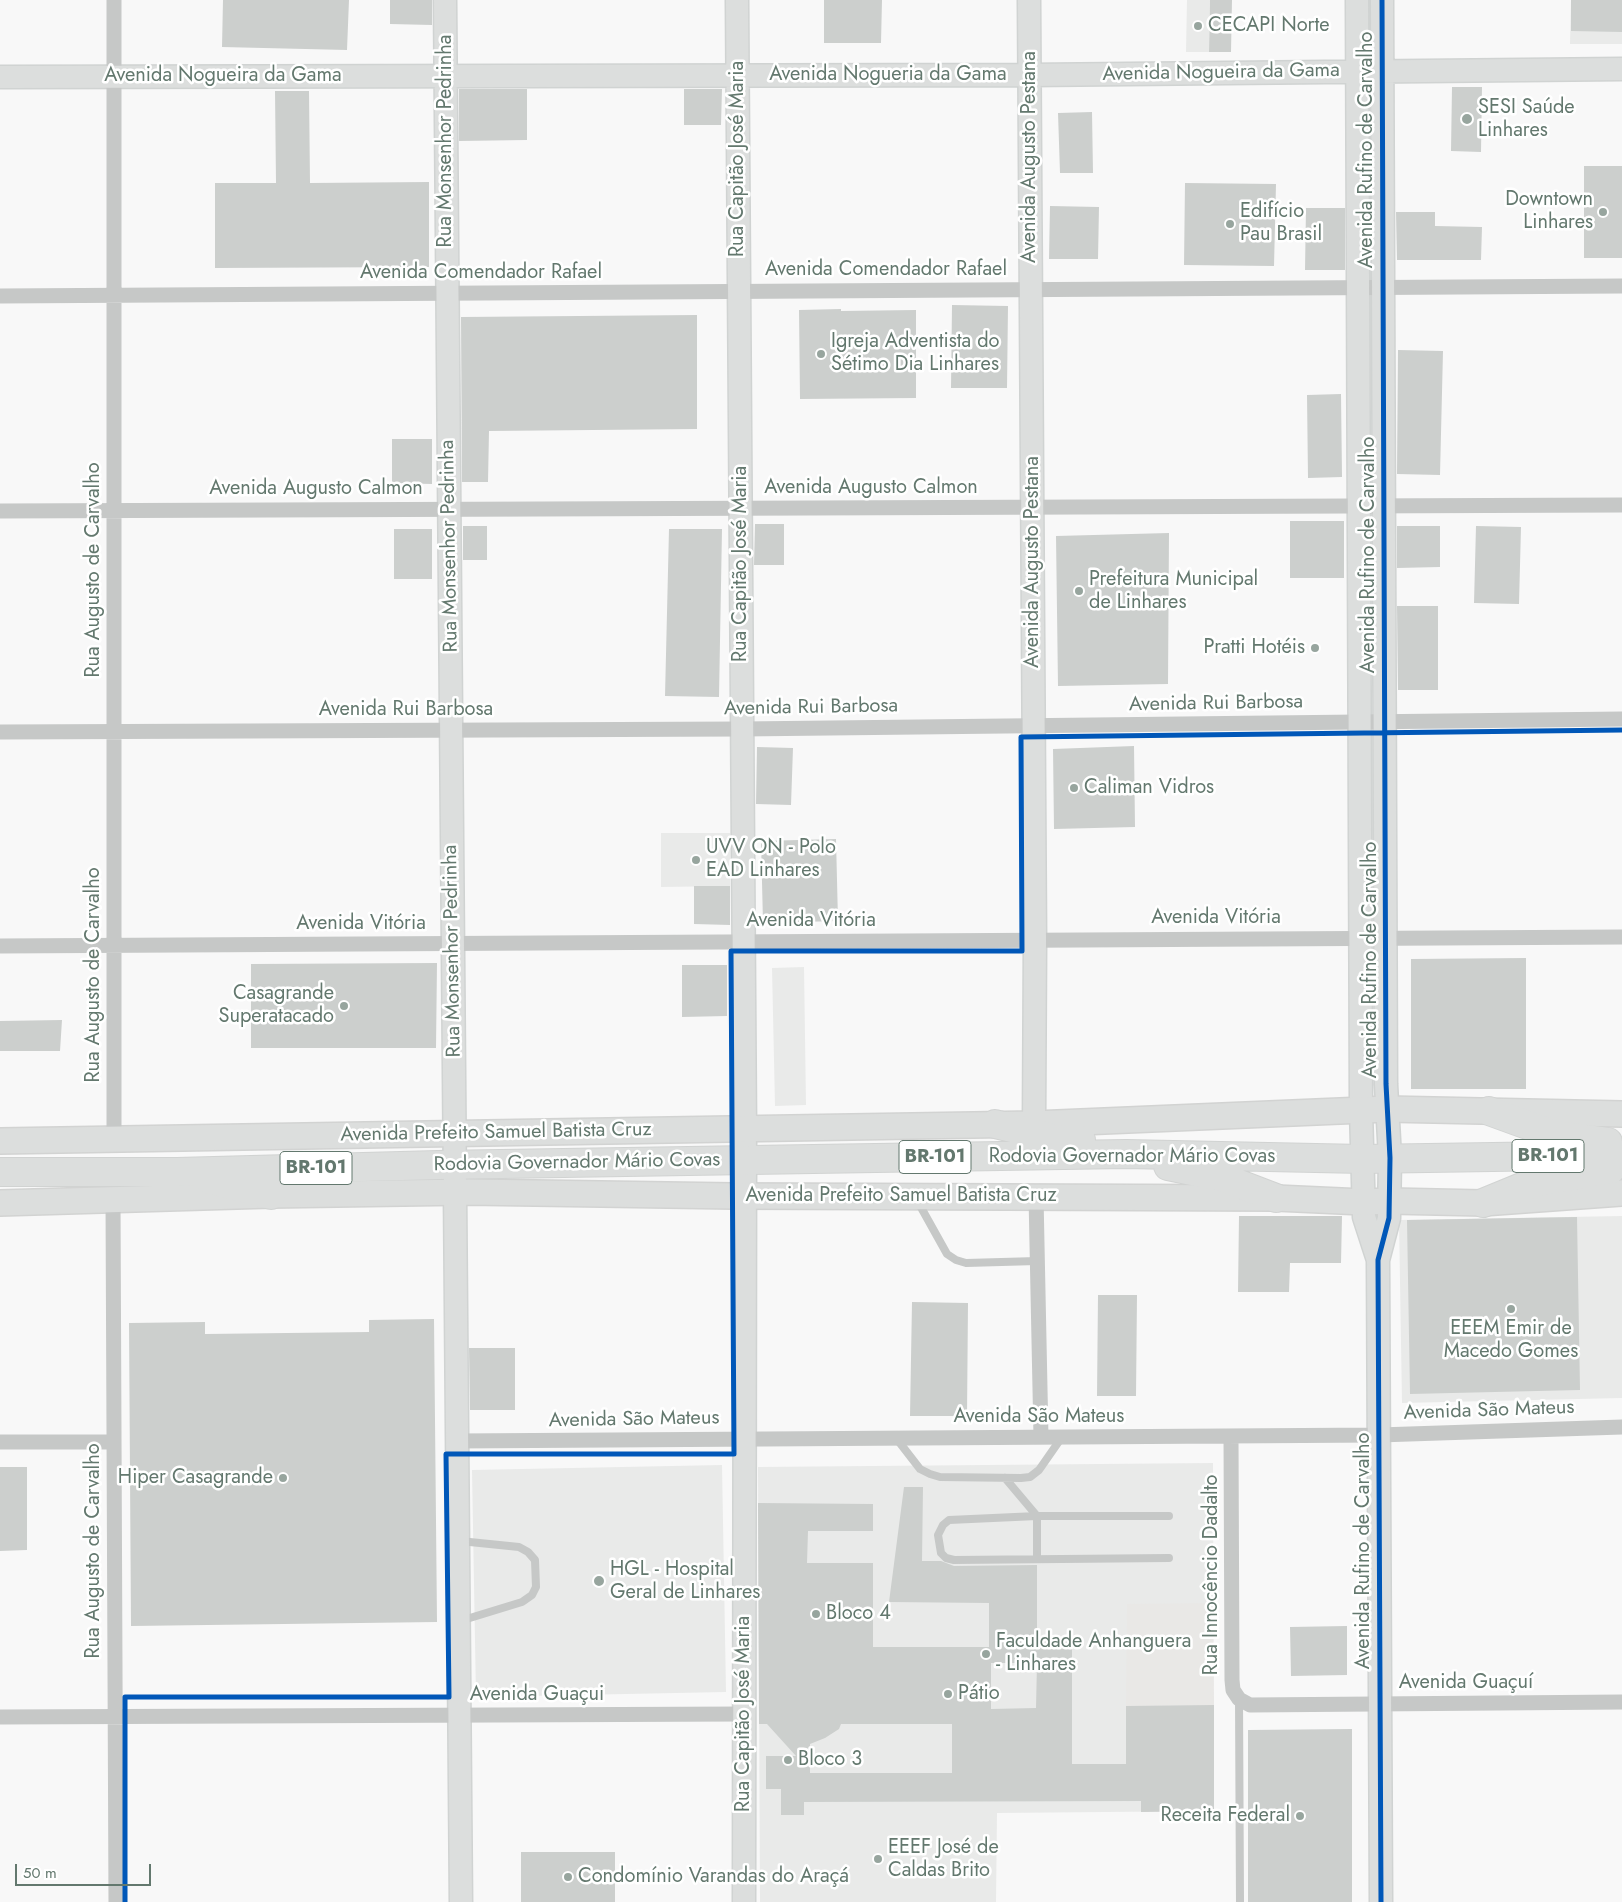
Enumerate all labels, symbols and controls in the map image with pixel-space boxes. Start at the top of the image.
place label: CECAPI Norte [1208,14,1330,38]
marker: CECAPI Norte [1192,20,1204,32]
street label: Avenida Rufino de Carvalho [1355,32,1379,268]
street label: Rua Monsenhor Pedrinha [434,35,458,247]
street label: Avenida Augusto Pestana [1018,51,1042,263]
street label: Avenida Nogueira da Gama [1102,59,1340,87]
street label: Rua Capitão José Maria [726,61,750,257]
street label: Avenida Nogueria da Gama [769,63,1007,87]
street label: Avenida Nogueira da Gama [104,64,342,88]
place label: SESI Saúde Linhares [1478,96,1575,143]
marker: SESI Saúde Linhares [1460,112,1474,126]
place label: Downtown Linhares [1505,188,1593,235]
place label: Edifício Pau Brasil [1240,200,1322,247]
marker: Downtown Linhares [1597,206,1609,218]
marker: Edifício Pau Brasil [1224,218,1236,230]
street label: Avenida Comendador Rafael [765,258,1007,282]
street label: Avenida Comendador Rafael [360,261,602,285]
place label: Igreja Adventista do Sétimo Dia Linhares [831,330,999,377]
marker: Igreja Adventista do Sétimo Dia Linhares [815,348,827,360]
street label: Avenida Rufino de Carvalho [1357,437,1381,673]
street label: Rua Monsenhor Pedrinha [436,439,464,653]
street label: Avenida Augusto Pestana [1021,456,1045,668]
street label: Rua Augusto de Carvalho [82,462,106,678]
street label: Rua Capitão José Maria [729,466,753,662]
street label: Avenida Augusto Calmon [764,476,978,500]
street label: Avenida Augusto Calmon [209,477,423,501]
place label: Prefeitura Municipal de Linhares [1089,568,1258,615]
marker: Prefeitura Municipal de Linhares [1073,585,1085,597]
place label: Pratti Hotéis [1204,636,1305,660]
marker: Pratti Hotéis [1309,642,1321,654]
street label: Avenida Rui Barbosa [1129,690,1303,718]
street label: Avenida Rui Barbosa [724,694,898,722]
street label: Avenida Rui Barbosa [319,698,493,722]
place label: Caliman Vidros [1084,776,1214,800]
marker: Caliman Vidros [1068,782,1080,794]
place label: UVV ON - Polo EAD Linhares [706,836,836,883]
street label: Avenida Rufino de Carvalho [1359,842,1383,1078]
street label: Rua Monsenhor Pedrinha [439,844,467,1058]
marker: UVV ON - Polo EAD Linhares [690,854,702,866]
street label: Rua Augusto de Carvalho [82,867,106,1083]
street label: Avenida Vitória [1151,906,1281,930]
street label: Avenida Vitória [746,909,876,933]
street label: Avenida Vitória [296,912,426,936]
place label: Casagrande Superatacado [218,982,334,1029]
marker: Casagrande Superatacado [338,1000,350,1012]
street label: Avenida Prefeito Samuel Batista Cruz [340,1118,652,1148]
road number: BR-101 [899,1140,971,1174]
road number: BR-101 [1512,1140,1584,1172]
street label: Rodovia Governador Mário Covas [989,1145,1275,1169]
street label: Rodovia Governador Mário Covas [434,1149,720,1177]
road number: BR-101 [280,1152,352,1184]
street label: Avenida Prefeito Samuel Batista Cruz [745,1184,1057,1208]
marker: EEEM Emir de Macedo Gomes [1505,1303,1517,1315]
place label: EEEM Emir de Macedo Gomes [1444,1317,1578,1364]
street label: Avenida São Mateus [1403,1396,1575,1426]
street label: Avenida São Mateus [954,1405,1124,1429]
street label: Avenida São Mateus [548,1407,720,1433]
street label: Avenida Rufino de Carvalho [1352,1433,1376,1669]
street label: Rua Augusto de Carvalho [82,1443,106,1659]
place label: Hiper Casagrande [118,1466,273,1490]
marker: Hiper Casagrande [277,1472,289,1484]
street label: Rua Innocêncio Dadalto [1200,1475,1224,1675]
place label: HGL - Hospital Geral de Linhares [610,1558,760,1605]
marker: HGL - Hospital Geral de Linhares [592,1574,606,1588]
place label: Bloco 4 [826,1602,891,1626]
marker: Bloco 4 [810,1608,822,1620]
street label: Rua Capitão José Maria [732,1616,756,1812]
place label: Faculdade Anhanguera - Linhares [996,1630,1191,1677]
marker: Faculdade Anhanguera - Linhares [980,1648,992,1660]
street label: Avenida Guaçuí [1399,1671,1533,1695]
place label: Pátio [958,1682,1000,1706]
street label: Avenida Guaçui [470,1683,604,1707]
marker: Pátio [942,1688,954,1700]
place label: Bloco 3 [798,1748,862,1772]
marker: Bloco 3 [782,1754,794,1766]
place label: Receita Federal [1161,1804,1290,1828]
marker: Receita Federal [1294,1810,1306,1822]
place label: EEEF José de Caldas Brito [888,1836,999,1883]
marker: EEEF José de Caldas Brito [872,1853,884,1865]
scale bar [18,1854,154,1886]
text: 50 m [23,1862,57,1884]
place label: Condomínio Varandas do Araçá [578,1865,849,1889]
marker: Condomínio Varandas do Araçá [562,1871,574,1883]

